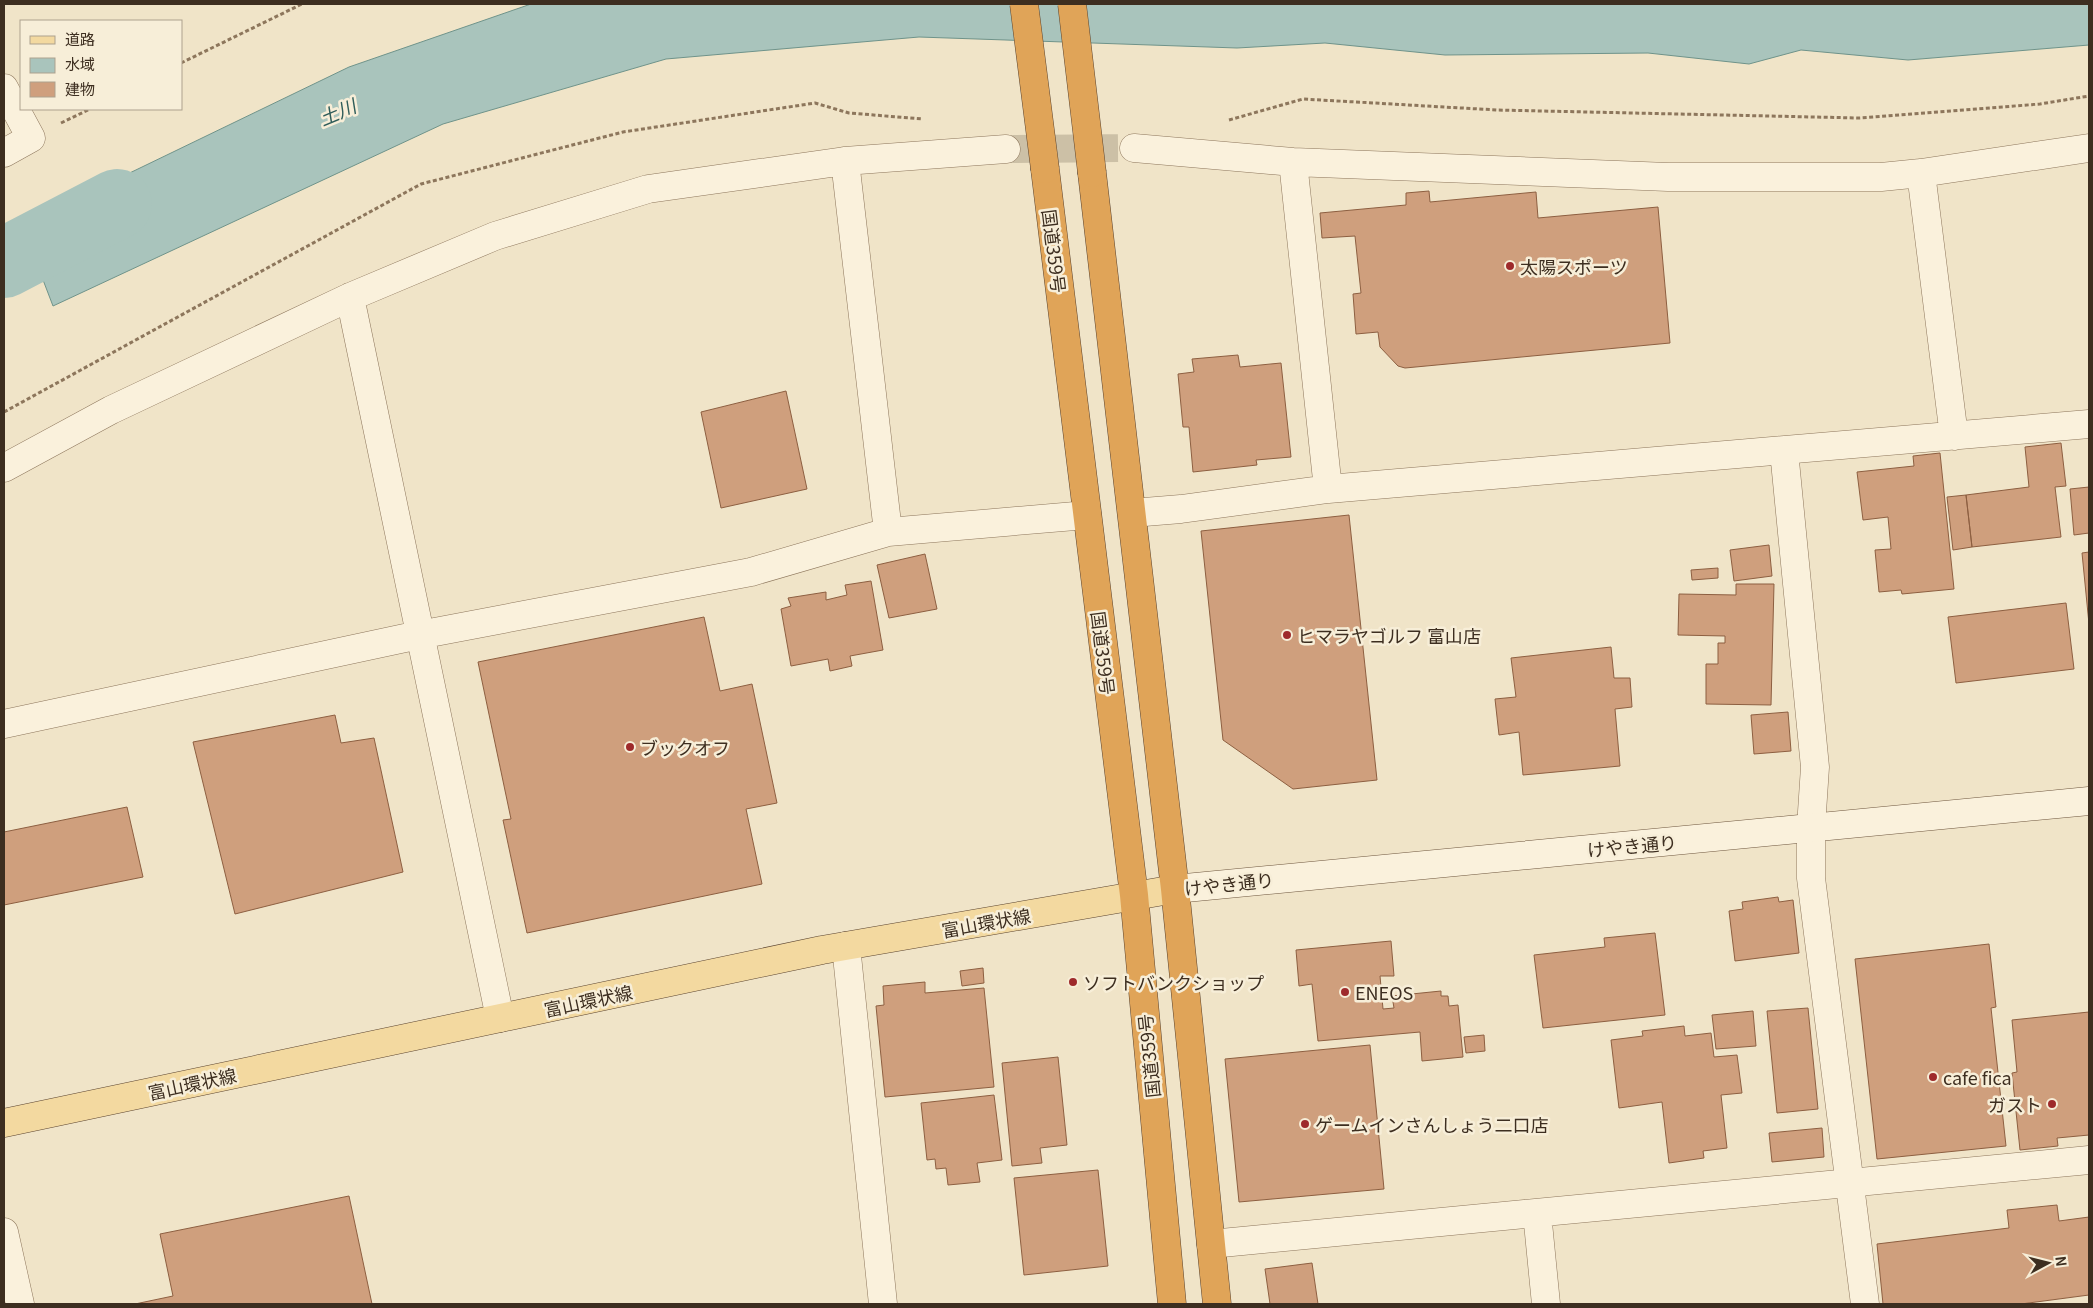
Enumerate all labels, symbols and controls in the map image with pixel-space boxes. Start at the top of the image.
legend [20,20,182,110]
text: 道路 [65,28,95,49]
text: 水域 [65,53,95,74]
text: 建物 [65,78,95,99]
water label: 土川 [314,90,362,131]
street label: 国道359号 [1037,208,1073,294]
place label: 太陽スポーツ [1520,253,1628,279]
marker: 太陽スポーツ [1504,260,1516,272]
street label: 国道359号 [1086,610,1122,696]
place label: ヒマラヤゴルフ 富山店 [1297,622,1481,648]
marker: ヒマラヤゴルフ 富山店 [1281,629,1293,641]
place label: ブックオフ [640,734,730,760]
marker: ブックオフ [624,741,636,753]
street label: けやき通り [1586,828,1678,862]
street label: けやき通り [1183,865,1275,901]
street label: 富山環状線 [939,901,1033,943]
place label: ソフトバンクショップ [1083,969,1264,995]
marker: ソフトバンクショップ [1067,976,1079,988]
street label: 富山環状線 [541,978,635,1022]
place label: ENEOS [1355,979,1413,1005]
marker: ENEOS [1339,986,1351,998]
street label: 国道359号 [1131,1013,1165,1099]
street label: 富山環状線 [145,1061,239,1105]
place label: cafe fica [1943,1064,2012,1090]
marker: cafe fica [1927,1071,1939,1083]
place label: ガスト [1988,1091,2042,1117]
marker: ガスト [2046,1098,2058,1110]
place label: ゲームインさんしょう二口店 [1315,1111,1548,1137]
marker: ゲームインさんしょう二口店 [1299,1118,1311,1130]
north arrow [2023,1238,2073,1288]
text: N [2051,1255,2072,1268]

